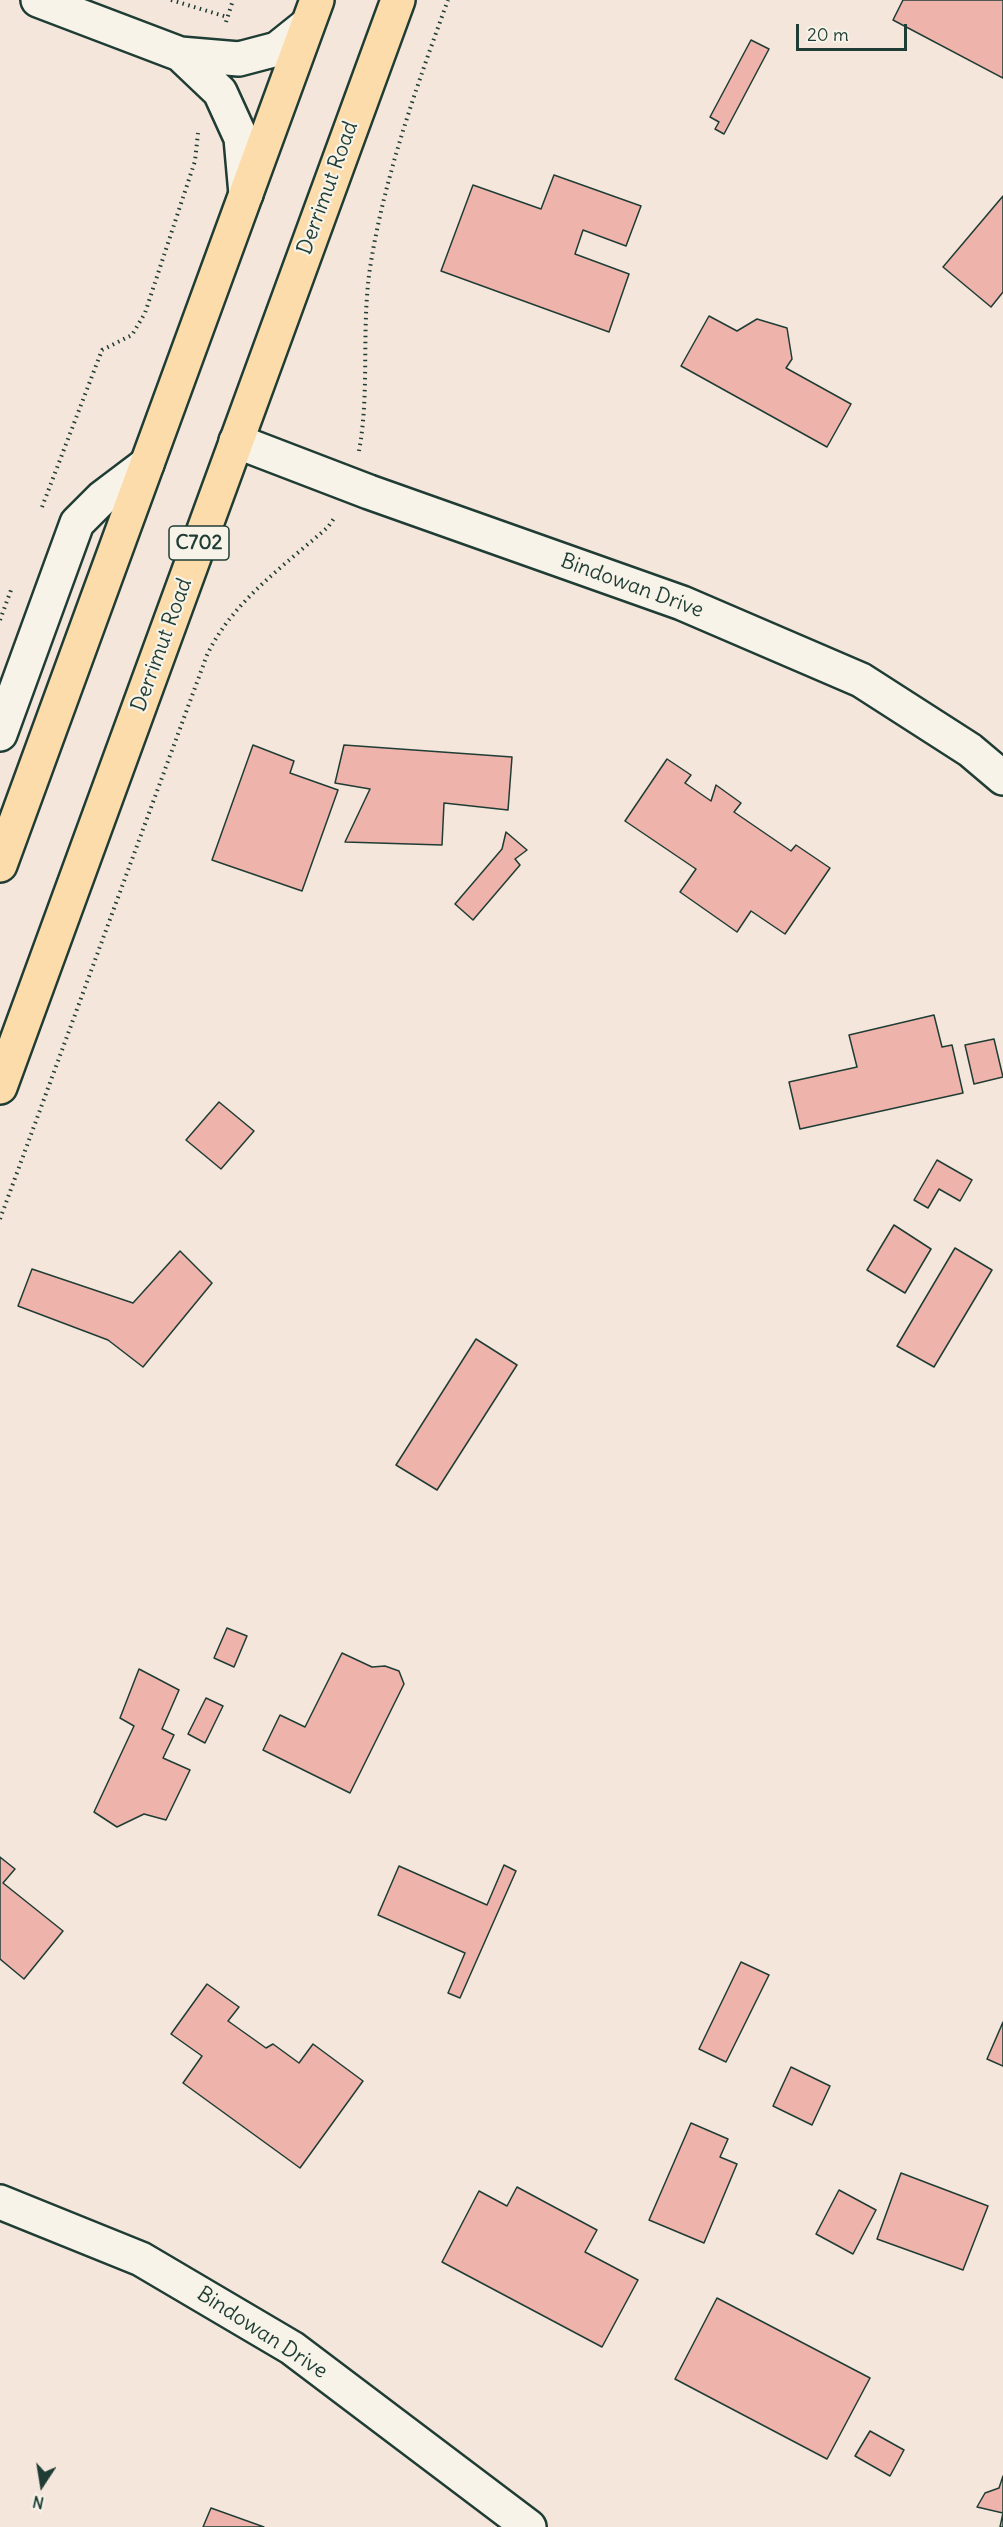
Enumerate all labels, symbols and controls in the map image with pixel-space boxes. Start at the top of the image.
scale bar [799,12,910,50]
text: 20 m [807,23,849,46]
street label: Derrimut Road [292,118,364,258]
road number: C702 [169,526,229,560]
street label: Bindowan Drive [557,548,707,624]
street label: Derrimut Road [126,575,198,715]
street label: Bindowan Drive [192,2282,332,2384]
north arrow [12,2455,72,2515]
text: N [31,2492,46,2514]

